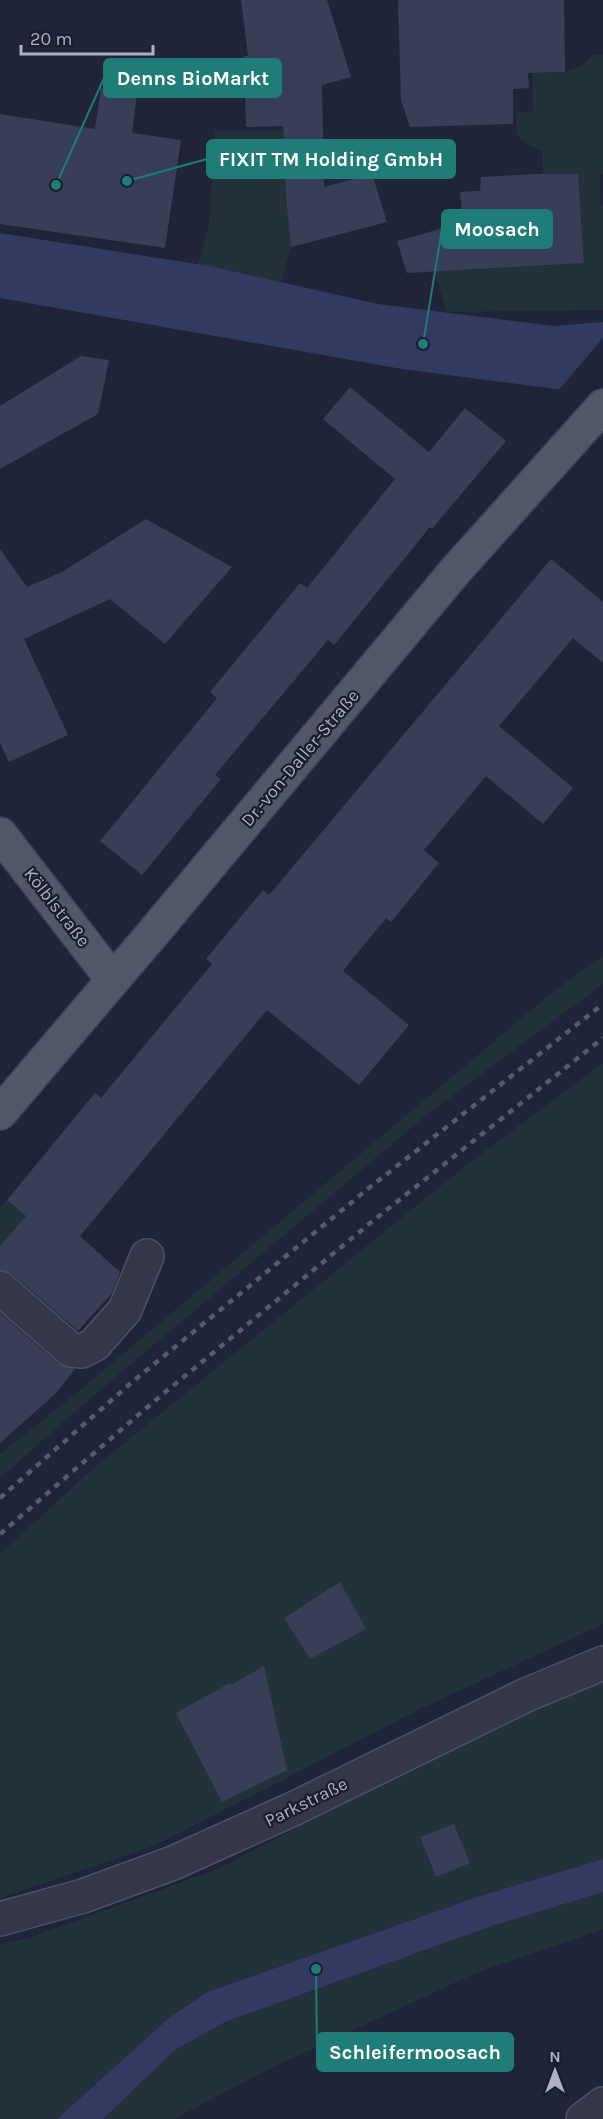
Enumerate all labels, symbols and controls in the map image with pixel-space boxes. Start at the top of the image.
scale bar [21,18,153,56]
text: 20 m [30,28,72,50]
callout: Denns BioMarkt [104,59,281,97]
text: Denns BioMarkt [117,67,269,90]
callout: FIXIT TM Holding GmbH [207,140,455,178]
text: FIXIT TM Holding GmbH [219,148,443,171]
callout: Moosach [442,210,552,248]
text: Moosach [454,218,540,241]
street label: Dr.-von-Daller-Straße [236,685,364,831]
street label: Kölblstraße [19,863,95,951]
street label: Parkstraße [261,1773,351,1831]
callout: Schleifermoosach [317,2033,513,2071]
text: Schleifermoosach [329,2041,501,2064]
north arrow [525,2041,585,2101]
text: N [549,2047,561,2066]

